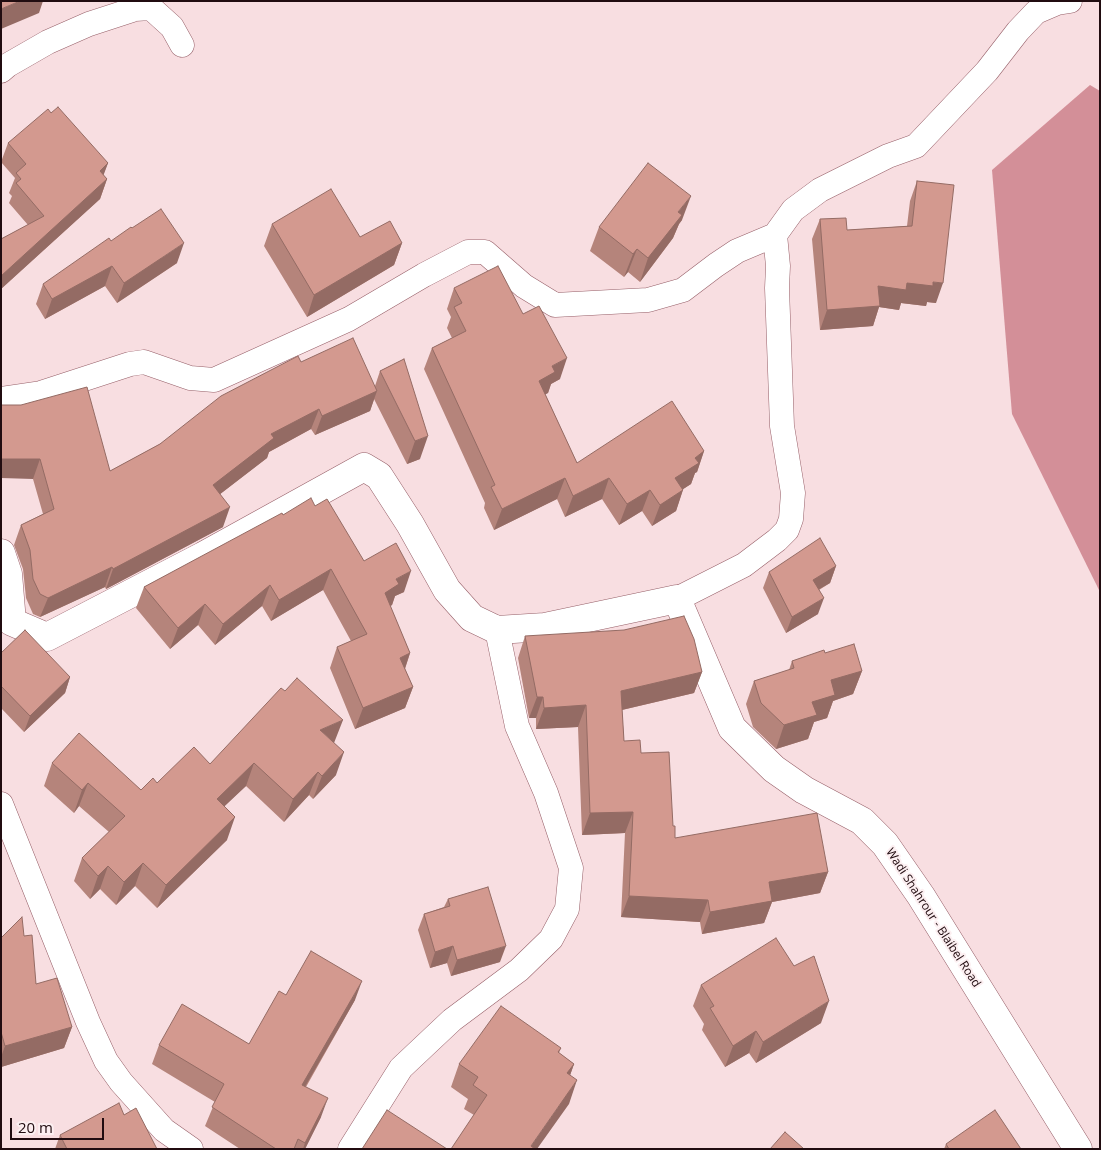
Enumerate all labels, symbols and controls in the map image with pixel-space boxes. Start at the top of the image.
street label: Wadi Shahrour - Blaibel Road [883,846,983,990]
scale bar [12,1108,106,1140]
text: 20 m [18,1117,53,1137]

